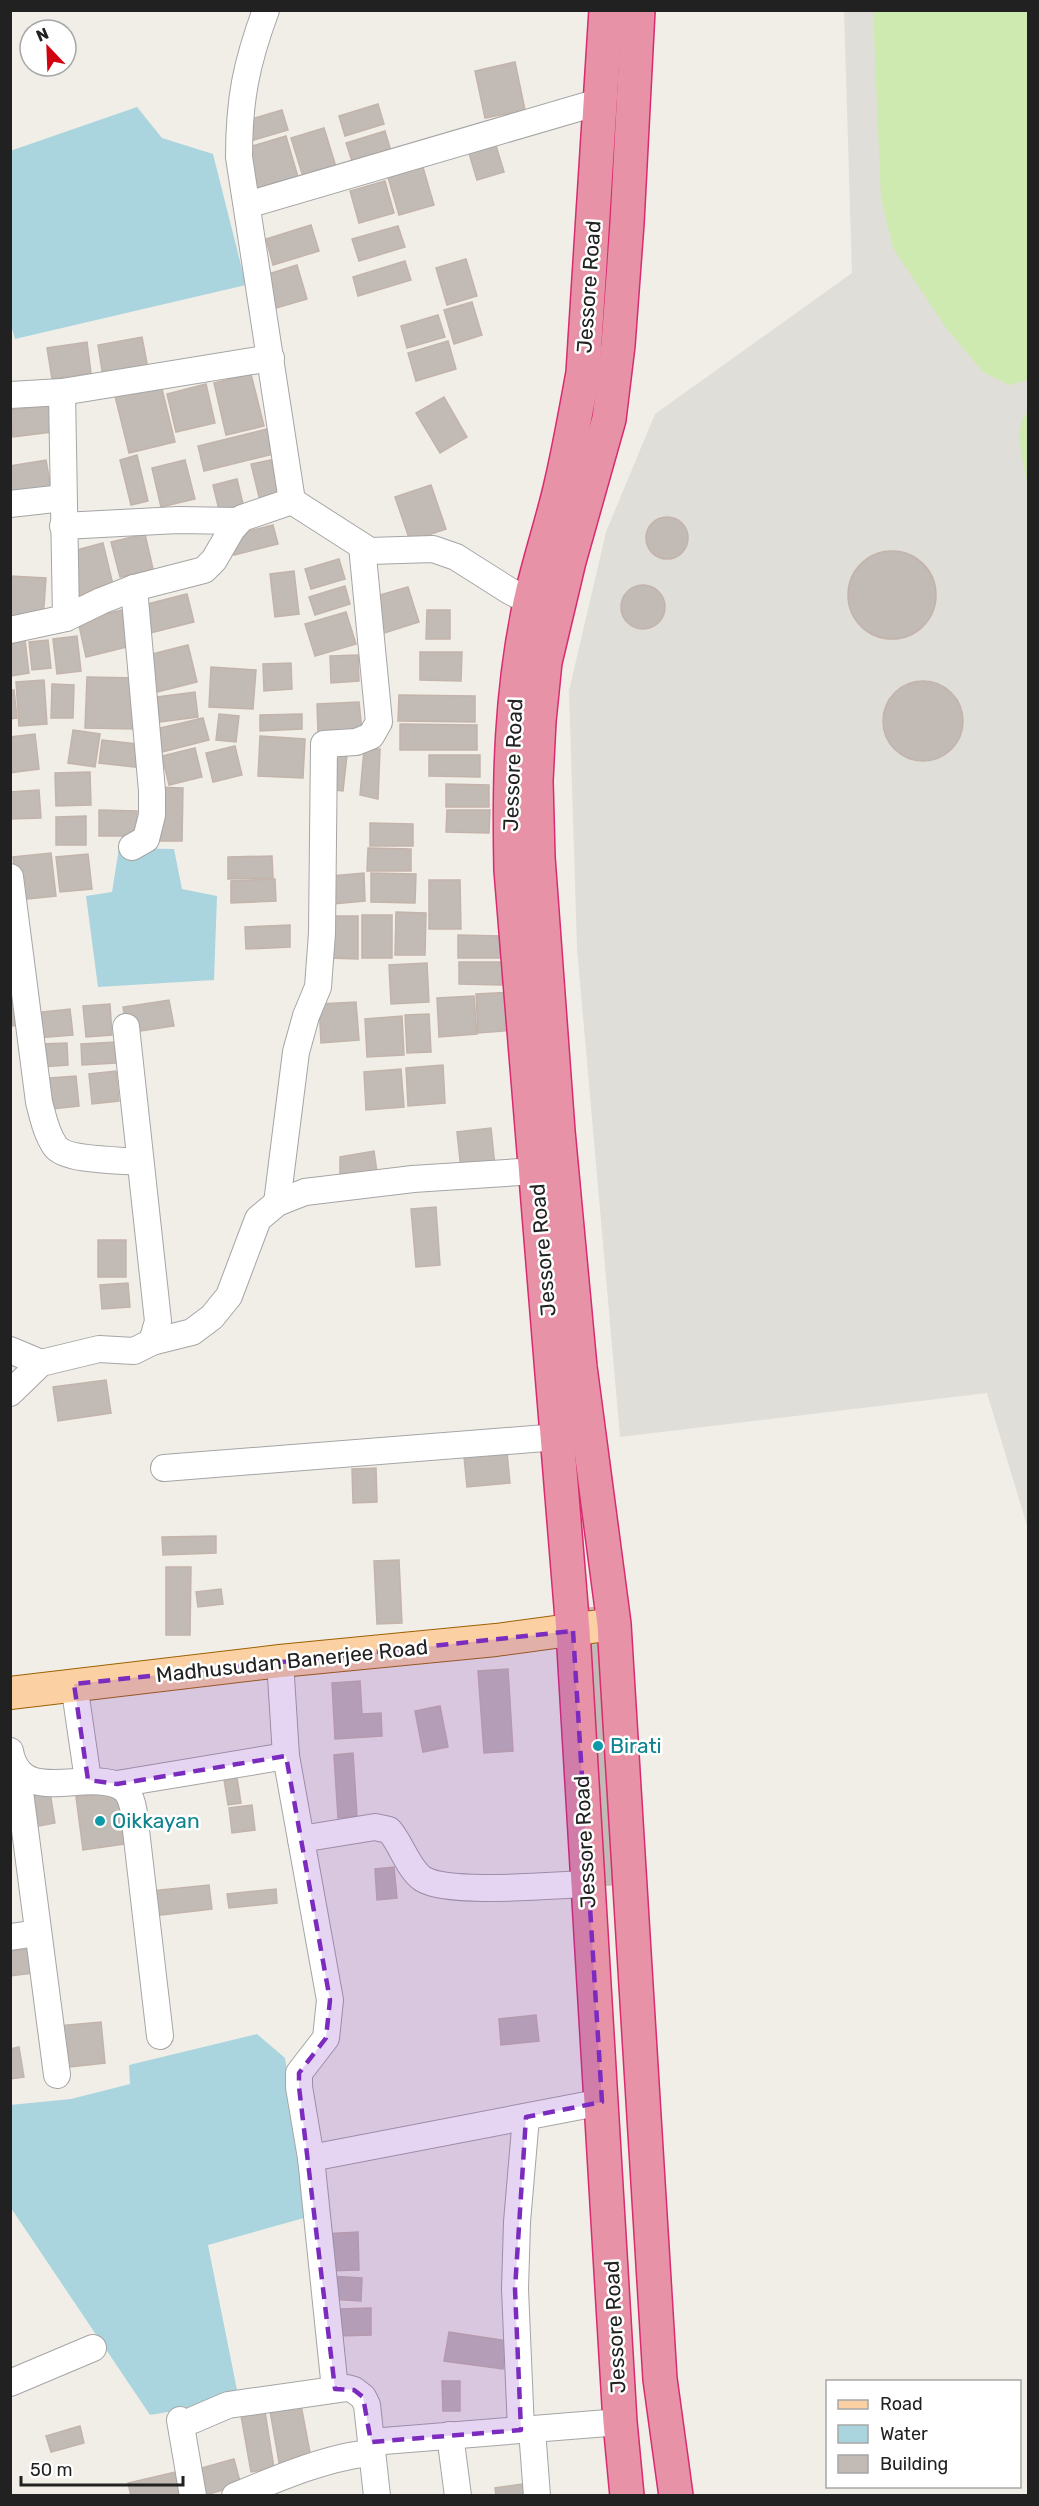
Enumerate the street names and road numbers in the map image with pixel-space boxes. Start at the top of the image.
street label: Jessore Road [571,220,606,354]
street label: Jessore Road [498,698,527,832]
street label: Jessore Road [524,1183,561,1317]
street label: Madhusudan Banerjee Road [155,1634,429,1687]
street label: Jessore Road [569,1775,600,1909]
street label: Jessore Road [599,2260,630,2394]

